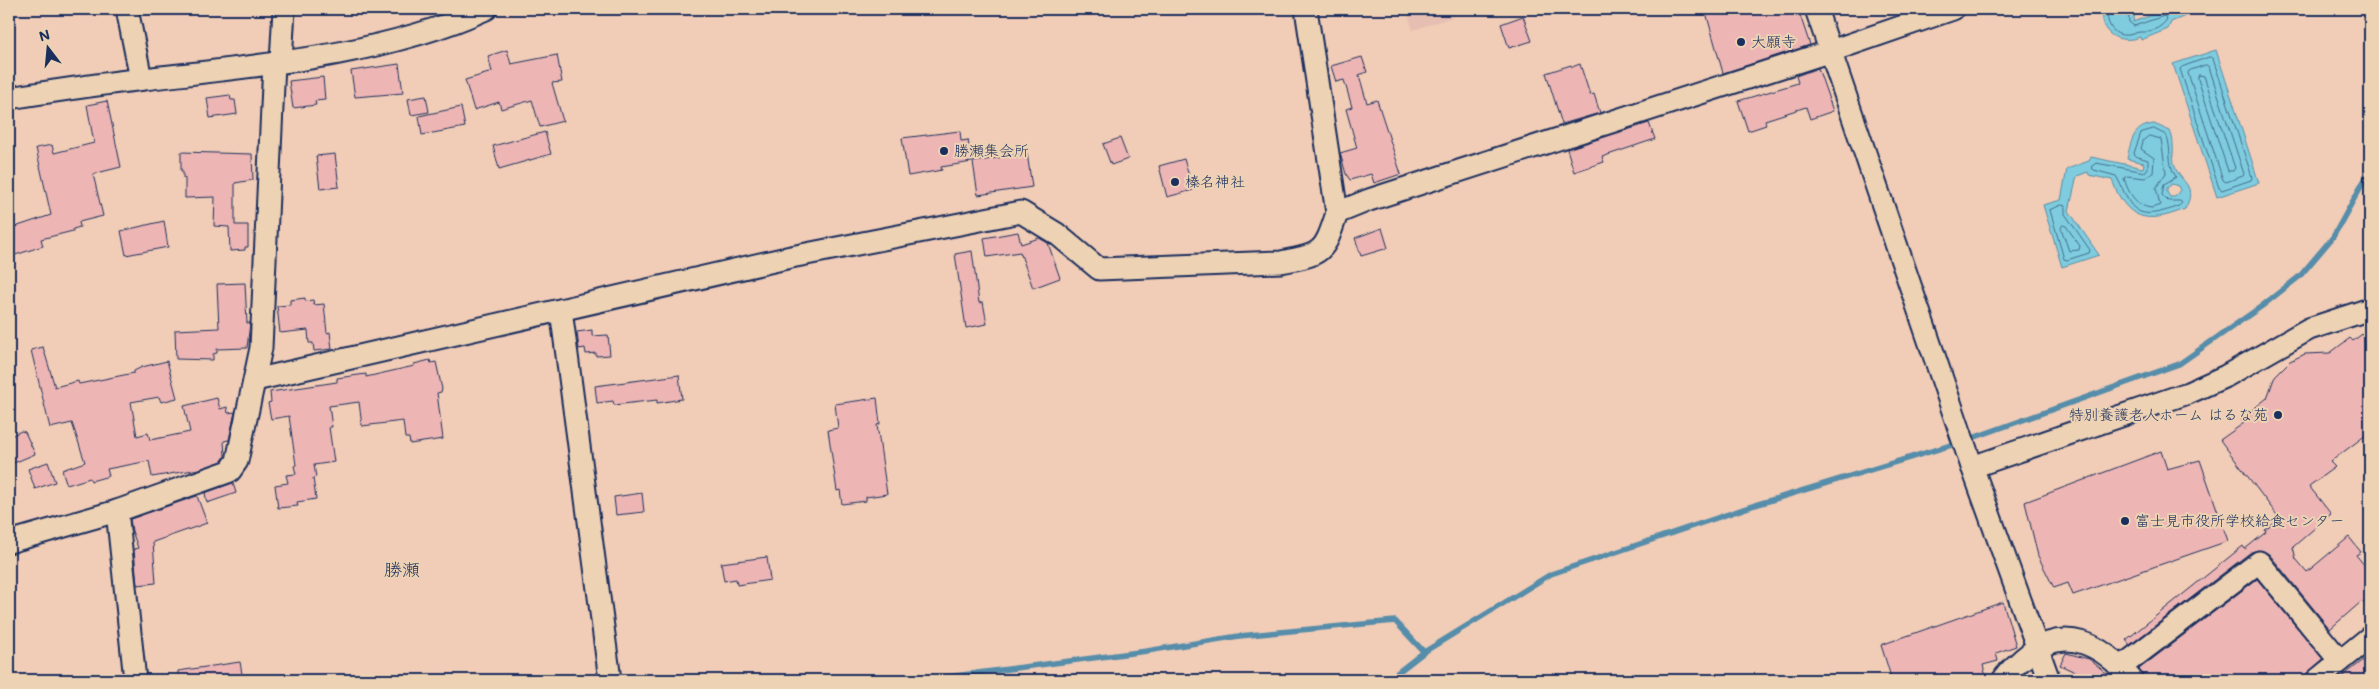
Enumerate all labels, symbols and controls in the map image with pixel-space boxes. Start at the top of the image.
north arrow [22,22,72,72]
text: N [37,24,52,46]
place label: 大願寺 [1751,31,1796,51]
marker: 大願寺 [1735,36,1747,48]
place label: 勝瀬集会所 [954,140,1029,160]
marker: 勝瀬集会所 [938,145,950,157]
place label: 榛名神社 [1185,171,1245,191]
marker: 榛名神社 [1169,176,1181,188]
place label: 特別養護老人ホーム はるな苑 [2069,404,2268,424]
marker: 特別養護老人ホーム はるな苑 [2272,409,2284,421]
place label: 富士見市役所学校給食センター [2135,510,2344,530]
marker: 富士見市役所学校給食センター [2119,515,2131,527]
district label: 勝瀬 [384,557,420,581]

